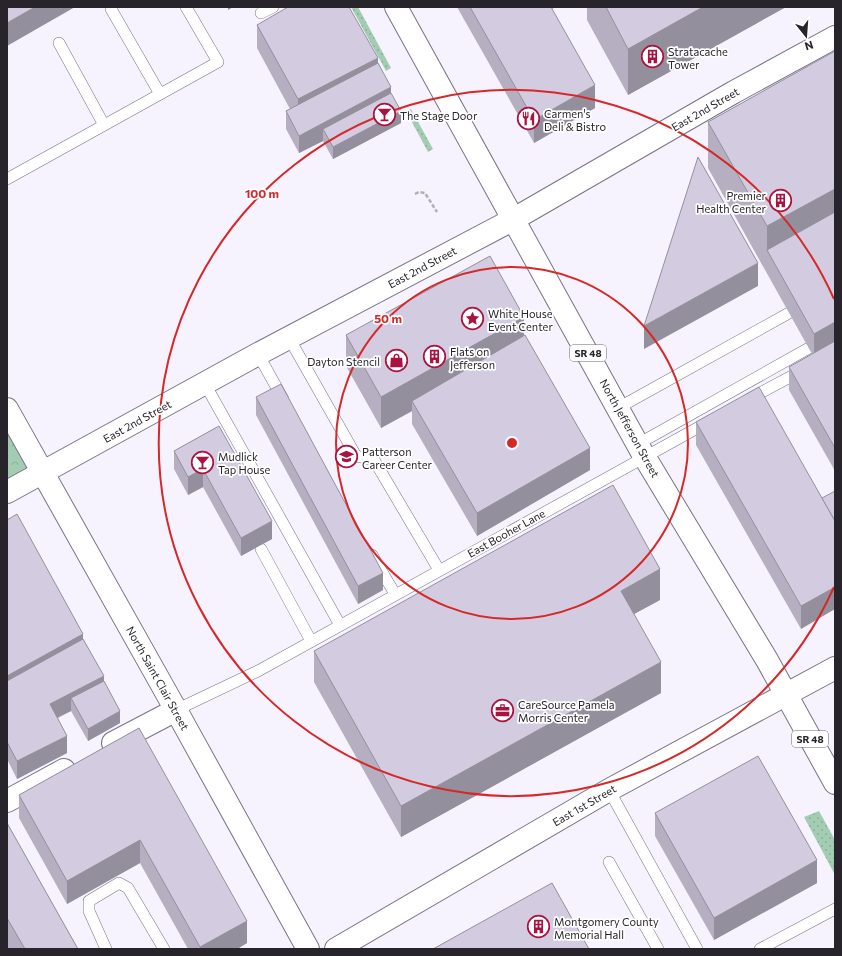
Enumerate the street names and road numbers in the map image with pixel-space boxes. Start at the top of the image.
street label: East 2nd Street [669,84,742,134]
street label: East 2nd Street [385,243,459,291]
road number: SR 48 [570,345,606,361]
street label: North Jefferson Street [597,377,663,480]
street label: East 2nd Street [101,397,174,445]
street label: East Booher Lane [465,506,547,560]
street label: North Saint Clair Street [124,624,192,733]
road number: SR 48 [792,731,828,747]
street label: East 1st Street [550,781,619,828]

